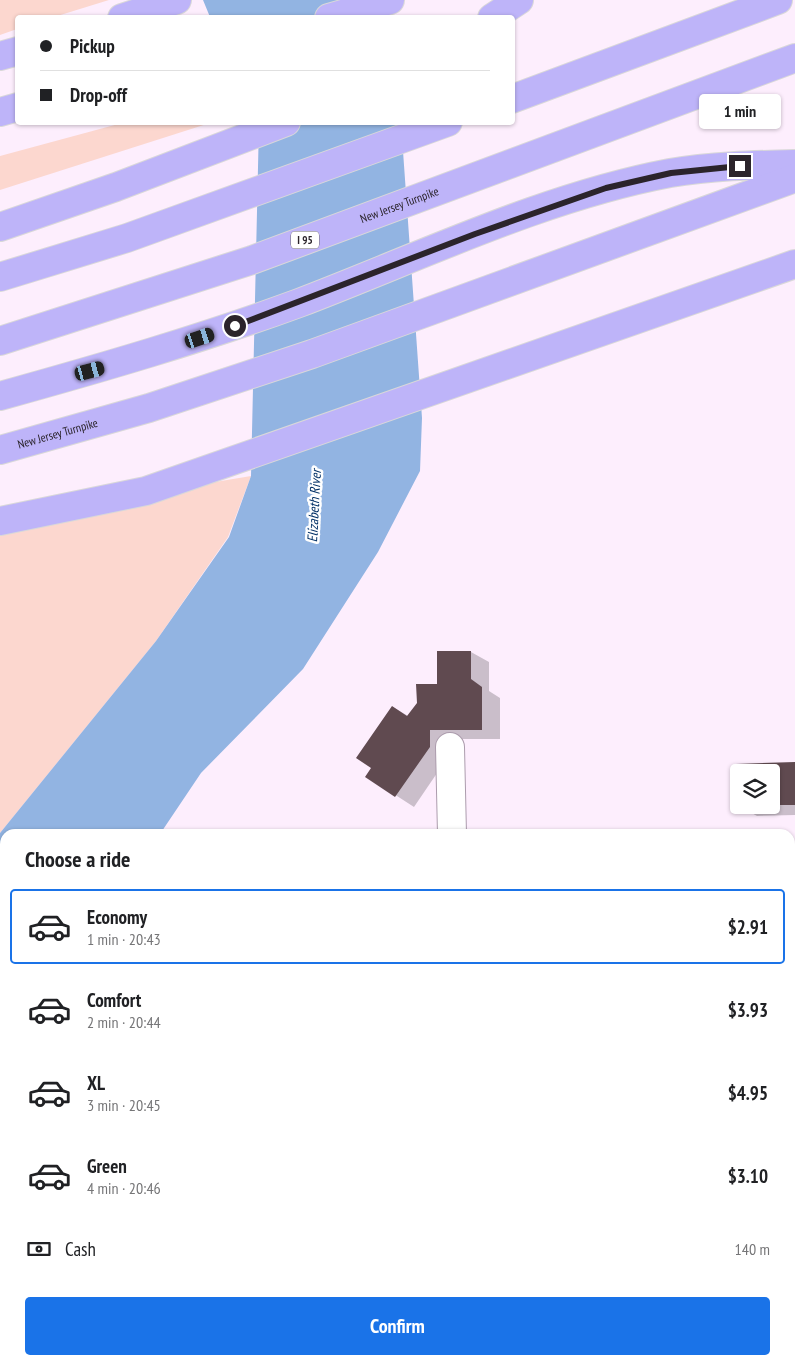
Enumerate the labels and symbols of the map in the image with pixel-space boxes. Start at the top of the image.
callout: 1 min [699,94,781,128]
route end [729,155,751,177]
street label: New Jersey Turnpike [358,183,441,226]
road number: I 95 [291,232,319,248]
route start [224,315,246,337]
car [183,326,216,350]
car [73,360,106,382]
street label: New Jersey Turnpike [16,415,99,452]
water label: Elizabeth River [303,467,325,543]

